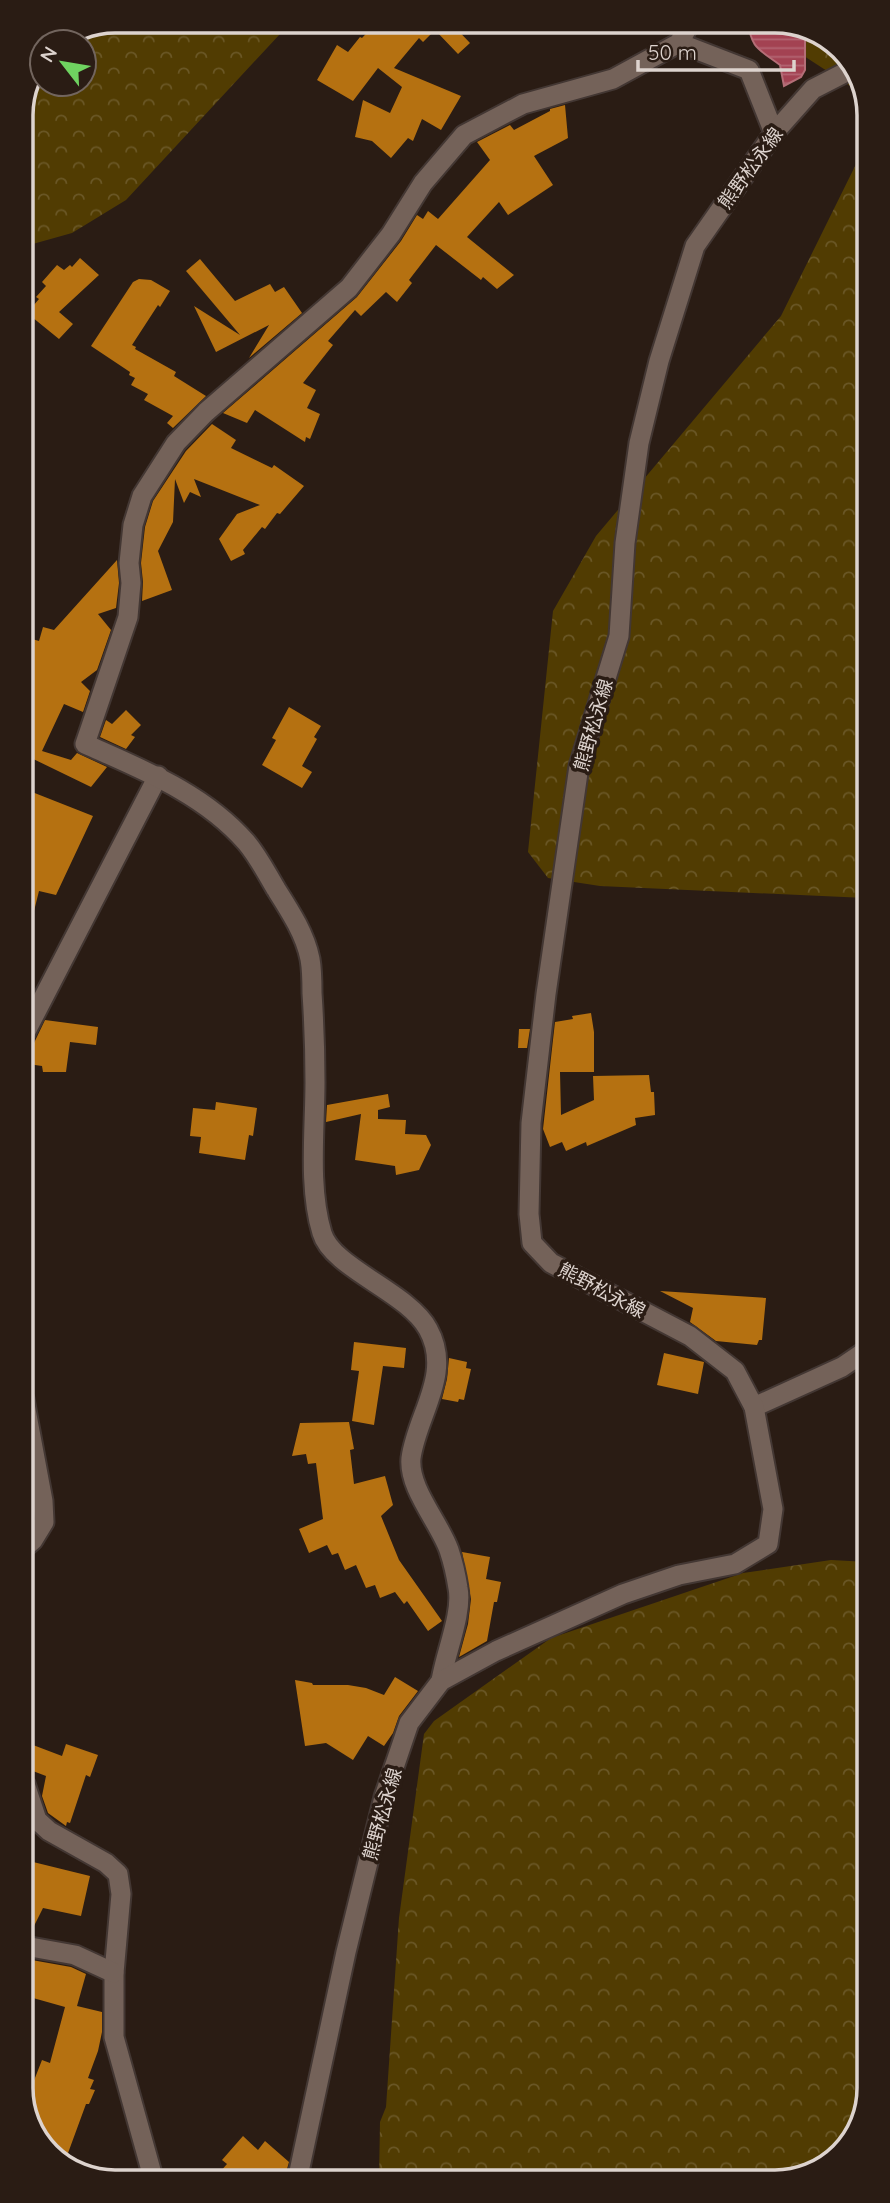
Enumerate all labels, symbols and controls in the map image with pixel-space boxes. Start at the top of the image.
north arrow [28,28,98,98]
scale bar [638,28,794,72]
text: 50 m [648,39,697,65]
text: N [35,42,62,66]
street label: 熊野松永線 [712,123,788,213]
street label: 熊野松永線 [568,676,618,774]
street label: 熊野松永線 [554,1257,650,1323]
street label: 熊野松永線 [357,1765,407,1863]

